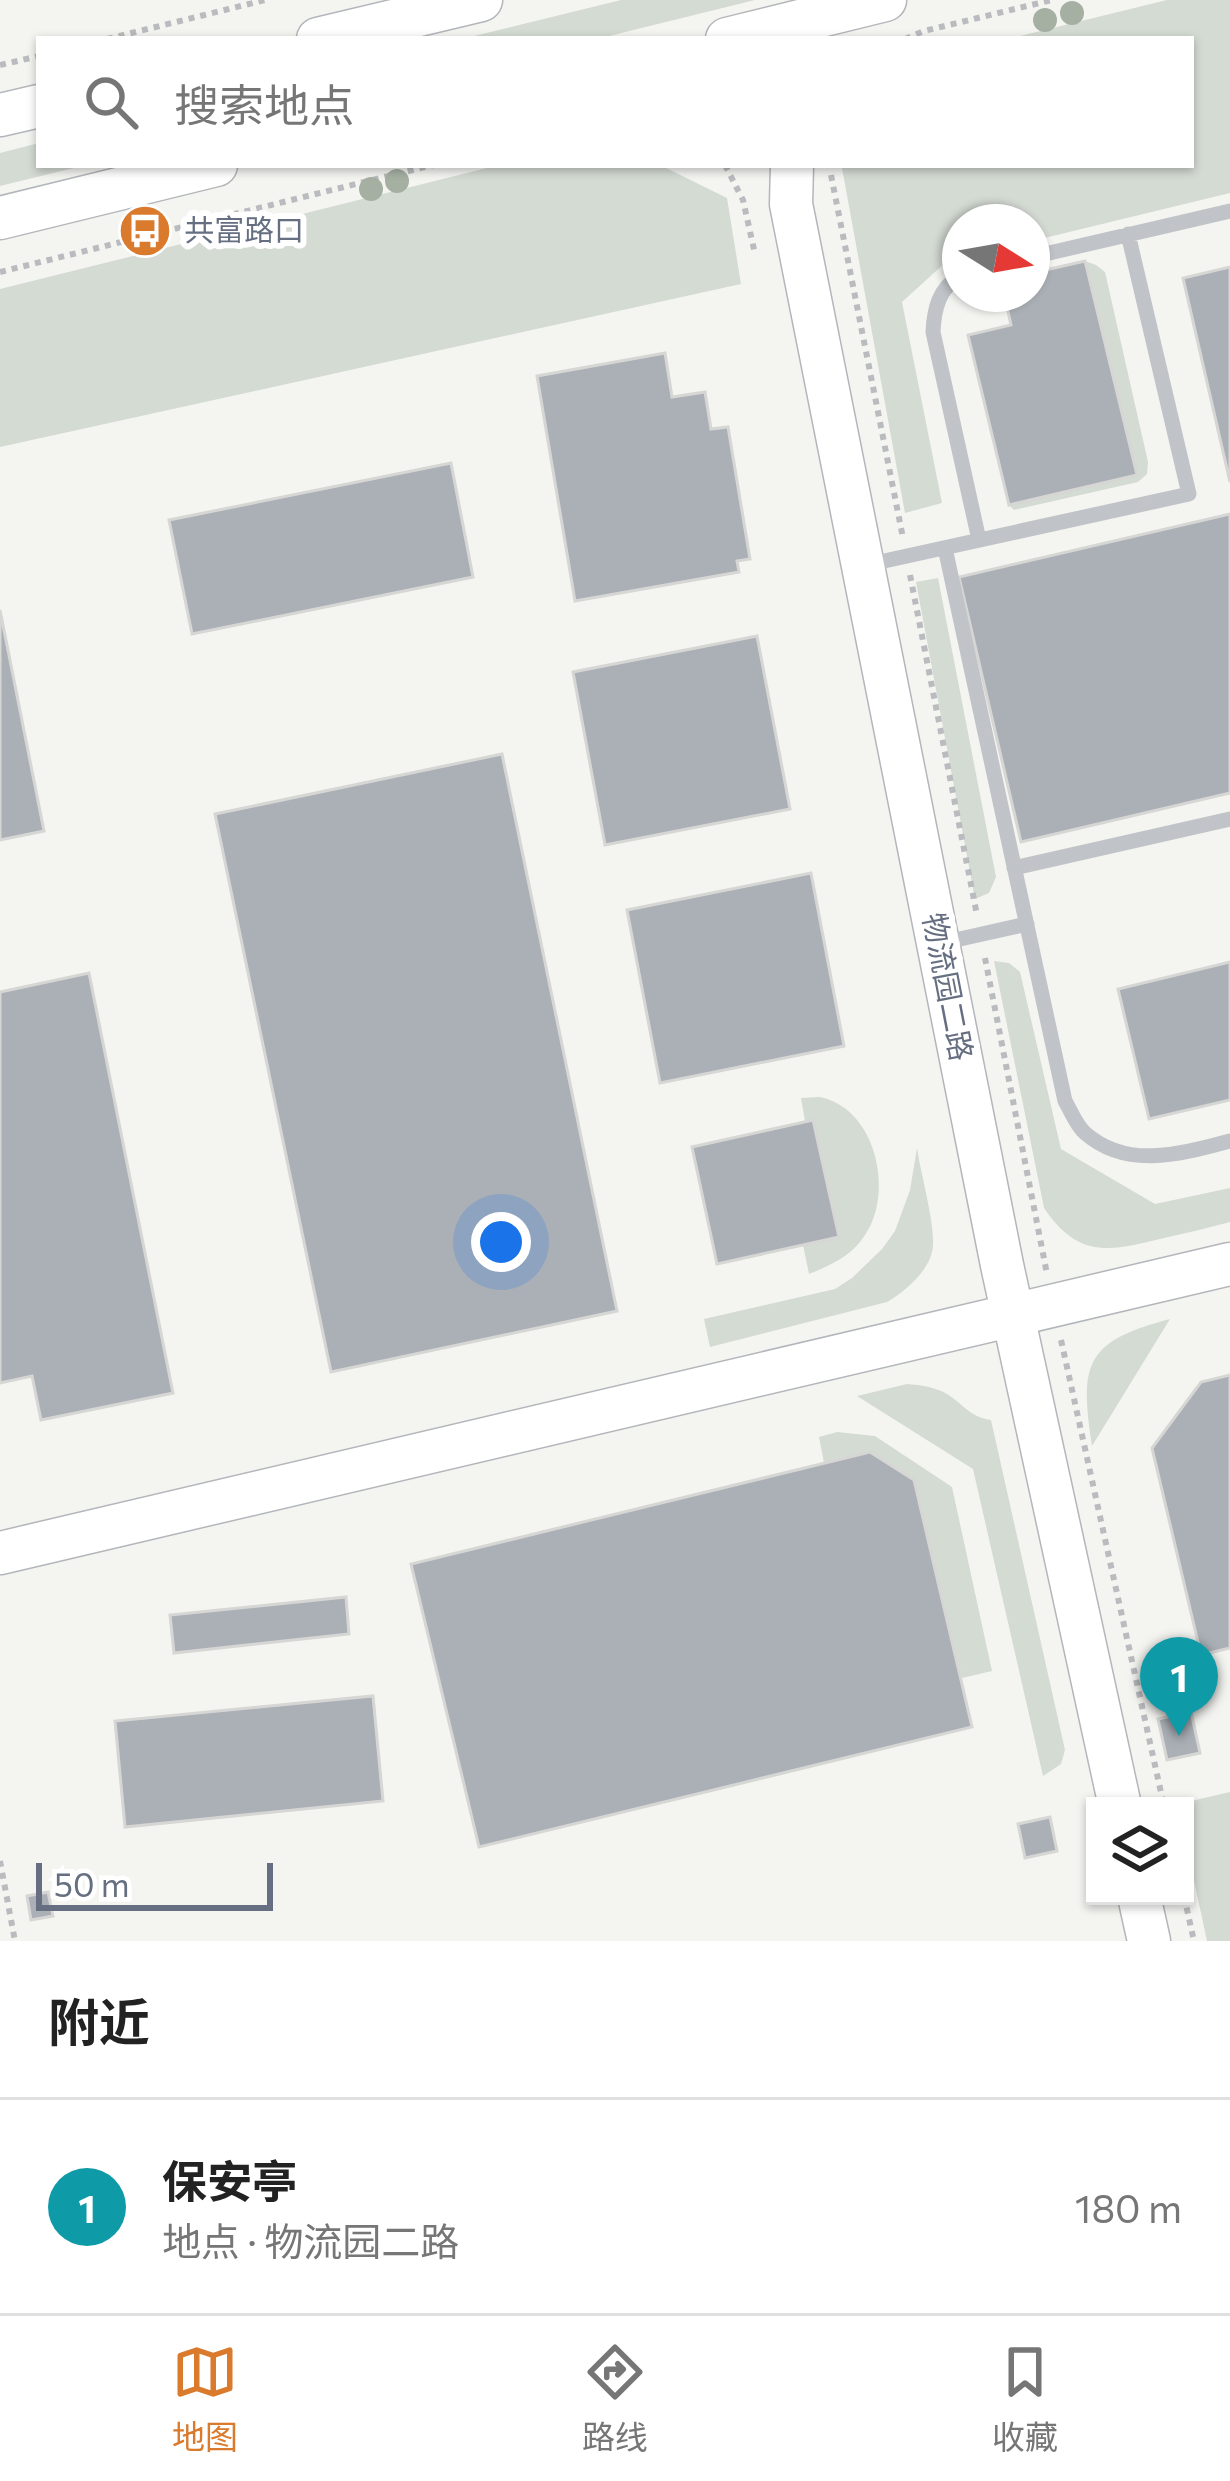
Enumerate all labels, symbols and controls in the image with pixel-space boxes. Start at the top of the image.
search box [36,36,1194,168]
icon: search [78,69,144,135]
text: 搜索地点 [174,76,354,131]
bus stop icon: 共富路口 [117,203,173,259]
north arrow [942,204,1050,312]
place label: 共富路口 [184,210,304,247]
street label: 物流园二路 [917,909,982,1064]
your location [471,1212,531,1272]
pin: 1 [1140,1637,1218,1736]
map controls [1086,1797,1194,1905]
button: layers [1086,1797,1194,1905]
scale bar [36,1857,273,1910]
text: 50 m [54,1863,130,1904]
text: 附近 [48,1989,150,2052]
text: 保安亭 [162,2152,297,2207]
text: 1 [78,2183,96,2231]
text: 180 m [1075,2183,1182,2231]
text: 地点 · 物流园二路 [162,2216,459,2264]
tab: 地图 [172,2339,238,2459]
tab: 路线 [582,2339,648,2459]
tab: 收藏 [992,2339,1058,2459]

